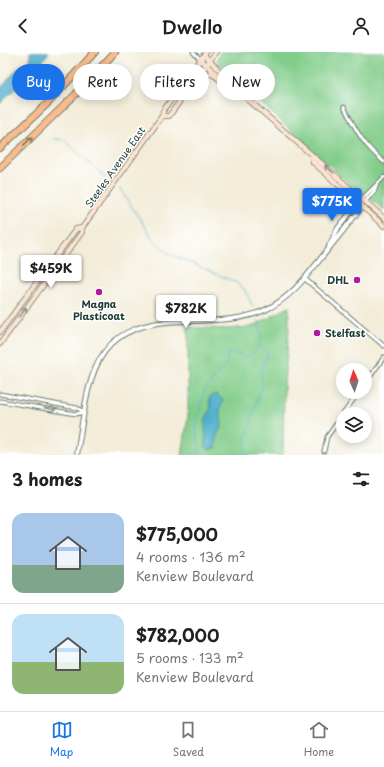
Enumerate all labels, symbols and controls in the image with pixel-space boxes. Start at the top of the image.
text: Dwello [162,13,222,40]
icon: back [12,15,34,37]
icon: person [350,15,372,37]
chip: Buy [12,64,65,100]
chip: Rent [73,64,132,100]
chip: Filters [140,64,209,100]
chip: New [217,64,275,100]
street label: Steeles Avenue East [81,123,148,210]
one-way arrow [23,136,33,146]
one-way arrow [324,165,334,174]
pin: $775K [304,188,360,222]
text: $775K [312,191,352,210]
pin: $459K [23,255,79,289]
text: $459K [30,258,72,277]
place label: DHL [327,272,349,287]
marker: DHL [352,275,362,285]
marker: Magna Plasticoat [94,287,104,297]
pin: $782K [158,295,214,329]
place label: Magna Plasticoat [73,296,125,323]
text: $782K [165,298,207,317]
one-way arrow [19,307,27,318]
place label: Stelfast [325,325,366,340]
marker: Stelfast [312,328,322,338]
north arrow [336,363,372,399]
map controls [336,363,372,443]
one-way arrow [43,406,56,414]
button: layers [336,407,372,443]
text: 3 homes [12,466,82,492]
icon: filters [350,468,372,490]
text: $775,000 [136,521,218,547]
icon: home [44,529,92,577]
text: 4 rooms · 136 m² [136,547,246,566]
text: Kenview Boulevard [136,566,254,585]
text: $782,000 [136,622,219,648]
icon: home [44,630,92,678]
text: 5 rooms · 133 m² [136,648,244,667]
text: Kenview Boulevard [136,667,254,686]
tab: Map [50,719,73,760]
tab: Saved [173,719,204,760]
tab: Home [304,719,334,760]

